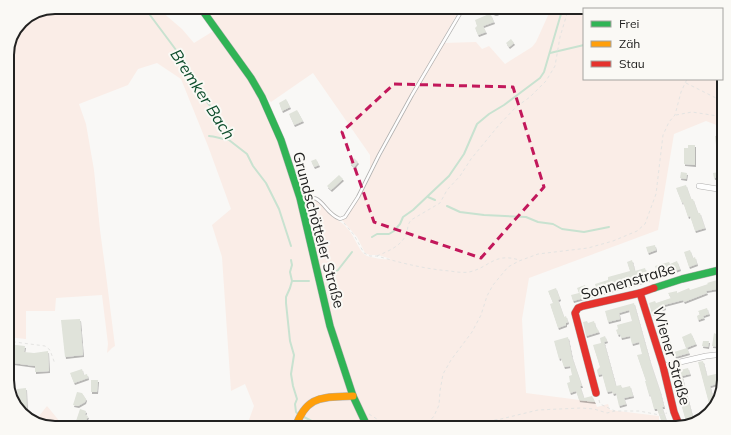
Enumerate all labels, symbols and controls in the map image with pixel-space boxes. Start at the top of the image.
legend [583,8,723,80]
text: Frei [619,16,639,31]
text: Zäh [619,36,640,51]
water label: Bremker Bach [166,45,240,143]
text: Stau [619,56,645,71]
street label: Grundschötteler Straße [289,150,349,310]
street label: Sonnenstraße [579,258,677,304]
street label: Wiener Straße [649,305,695,407]

